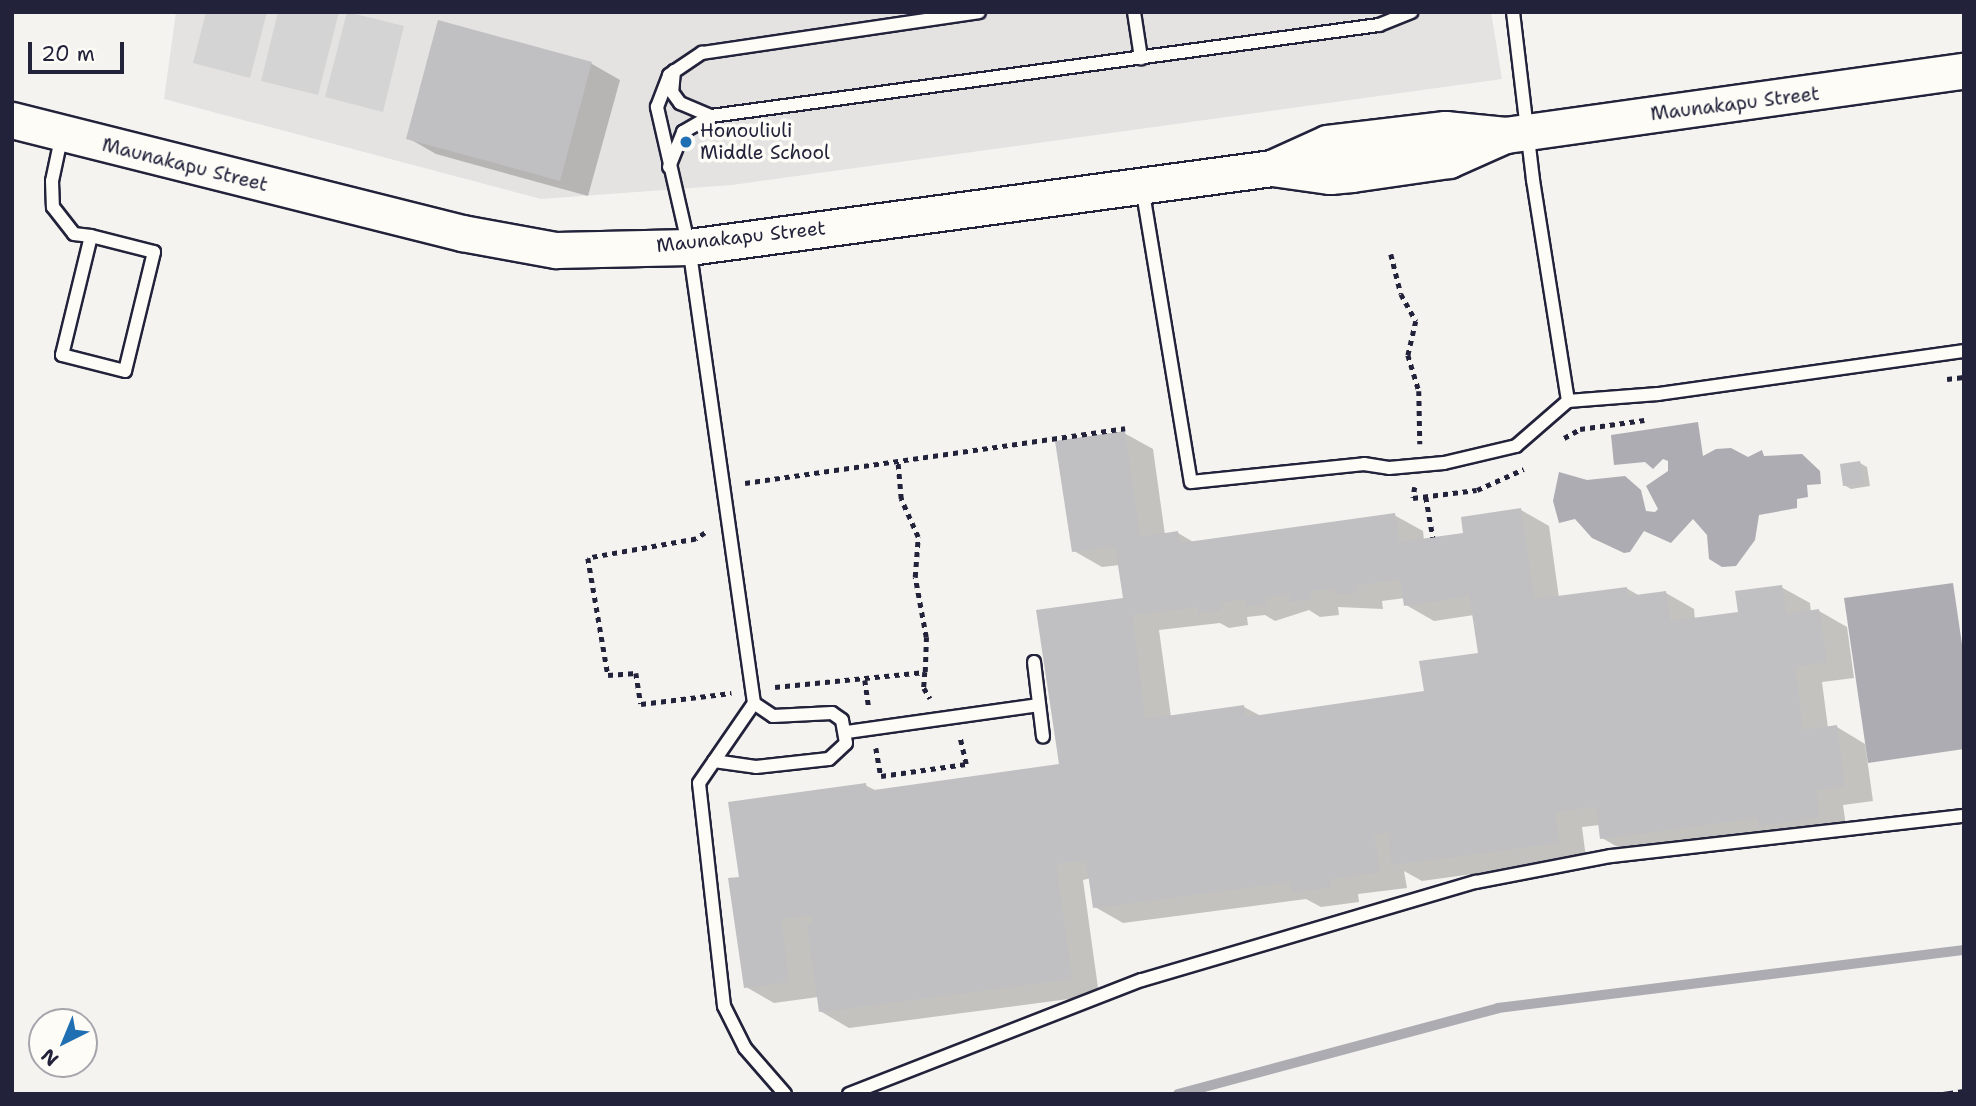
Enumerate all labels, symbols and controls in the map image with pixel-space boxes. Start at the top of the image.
scale bar [32,28,128,72]
text: 20 m [41,40,95,68]
street label: Maunakapu Street [1649,82,1821,126]
place label: Honouliuli Middle School [700,120,830,164]
street label: Maunakapu Street [100,133,270,197]
marker: Honouliuli Middle School [678,134,694,150]
street label: Maunakapu Street [655,217,827,257]
north arrow [28,1008,98,1078]
text: N [36,1043,64,1072]

